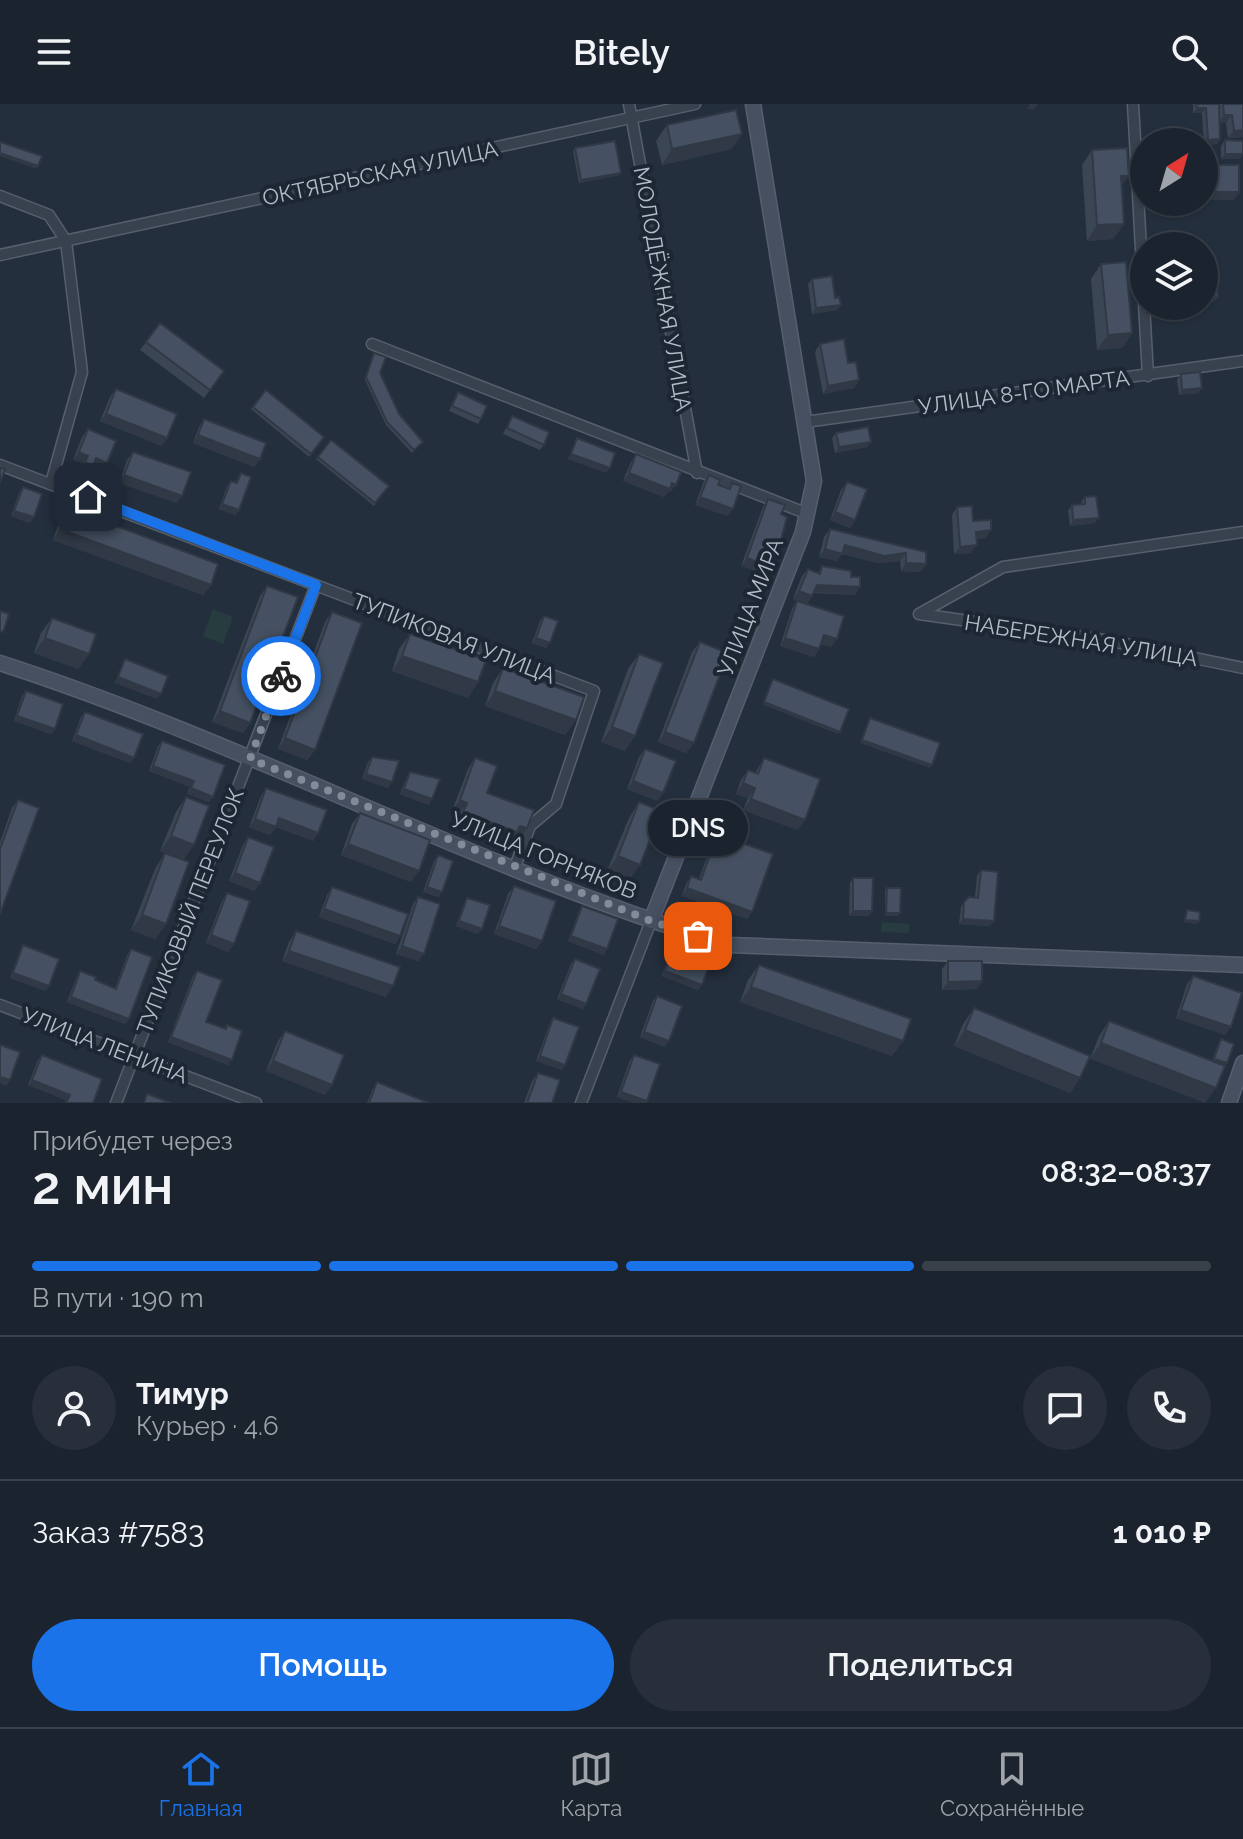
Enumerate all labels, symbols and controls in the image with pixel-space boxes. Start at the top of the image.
icon: menu [32,30,76,74]
icon: search [1167,30,1211,74]
text: Bitely [573,31,670,73]
north arrow [1130,128,1218,216]
map controls [1130,128,1218,320]
street label: ОКТЯБРЬСКАЯ УЛИЦА [260,135,500,211]
street label: МОЛОДЁЖНАЯ УЛИЦА [629,165,697,413]
button: layers [1130,232,1218,320]
street label: УЛИЦА 8-ГО МАРТА [917,364,1131,420]
pin [54,463,122,531]
icon: home [66,475,110,519]
street label: УЛИЦА МИРА [712,534,788,680]
street label: ТУПИКОВАЯ УЛИЦА [349,587,559,689]
street label: НАБЕРЕЖНАЯ УЛИЦА [963,609,1200,671]
courier [241,636,321,716]
icon: bike [259,654,303,698]
street label: ТУПИКОВЫЙ ПЕРЕУЛОК [131,785,249,1037]
callout: DNS [648,800,748,856]
street label: УЛИЦА ГОРНЯКОВ [447,806,641,904]
text: DNS [671,813,725,843]
pin [664,902,732,970]
icon: bag [676,914,720,958]
street label: УЛИЦА ЛЕНИНА [18,1001,192,1089]
text: Прибудет через [32,1126,233,1156]
text: 08:32–08:37 [1041,1154,1211,1189]
text: 2 мин [32,1155,173,1216]
text: В пути · 190 m [32,1283,204,1313]
button: person [32,1366,116,1450]
button: chat [1023,1366,1107,1450]
button: phone [1127,1366,1211,1450]
text: Тимур [136,1376,229,1411]
text: Курьер · 4.6 [136,1411,279,1441]
text: Заказ #7583 [32,1515,204,1550]
text: 1 010 ₽ [1113,1515,1211,1550]
button: Помощь [32,1619,614,1711]
button: Поделиться [630,1619,1211,1711]
tab: Главная [159,1747,243,1821]
tab: Карта [560,1747,622,1821]
tab: Сохранённые [940,1747,1084,1821]

